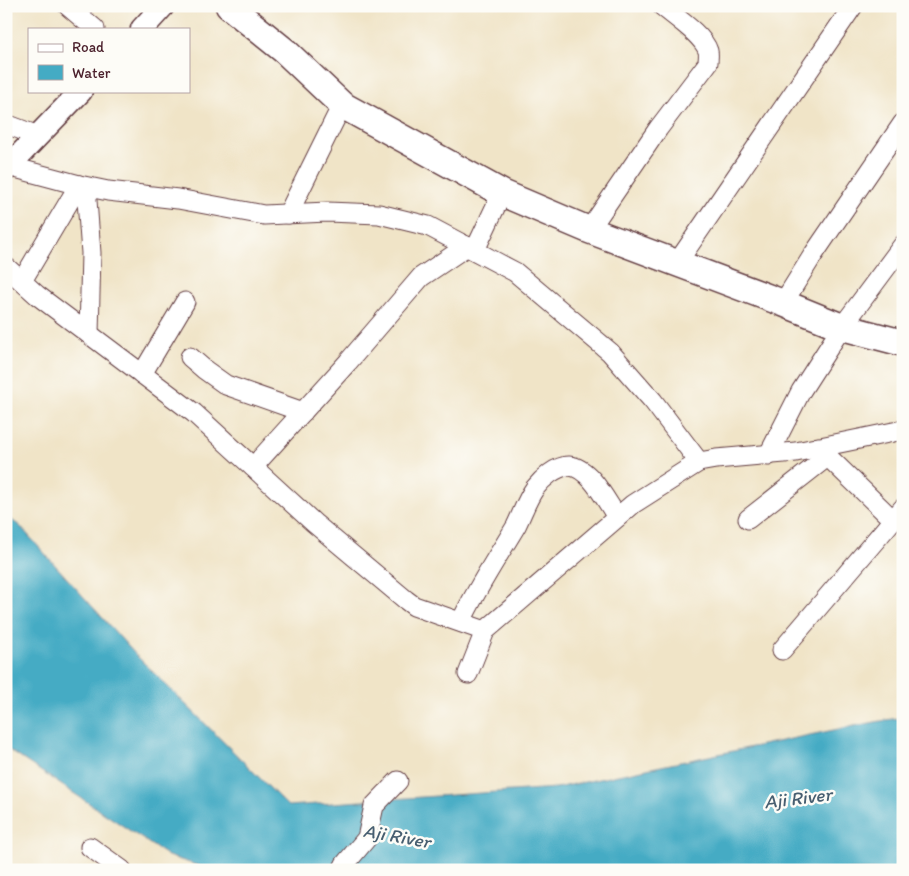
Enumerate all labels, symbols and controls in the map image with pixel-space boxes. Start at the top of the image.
legend [28,28,190,92]
text: Road [72,38,105,56]
text: Water [72,64,111,82]
water label: Aji River [763,782,835,814]
water label: Aji River [362,819,435,854]

